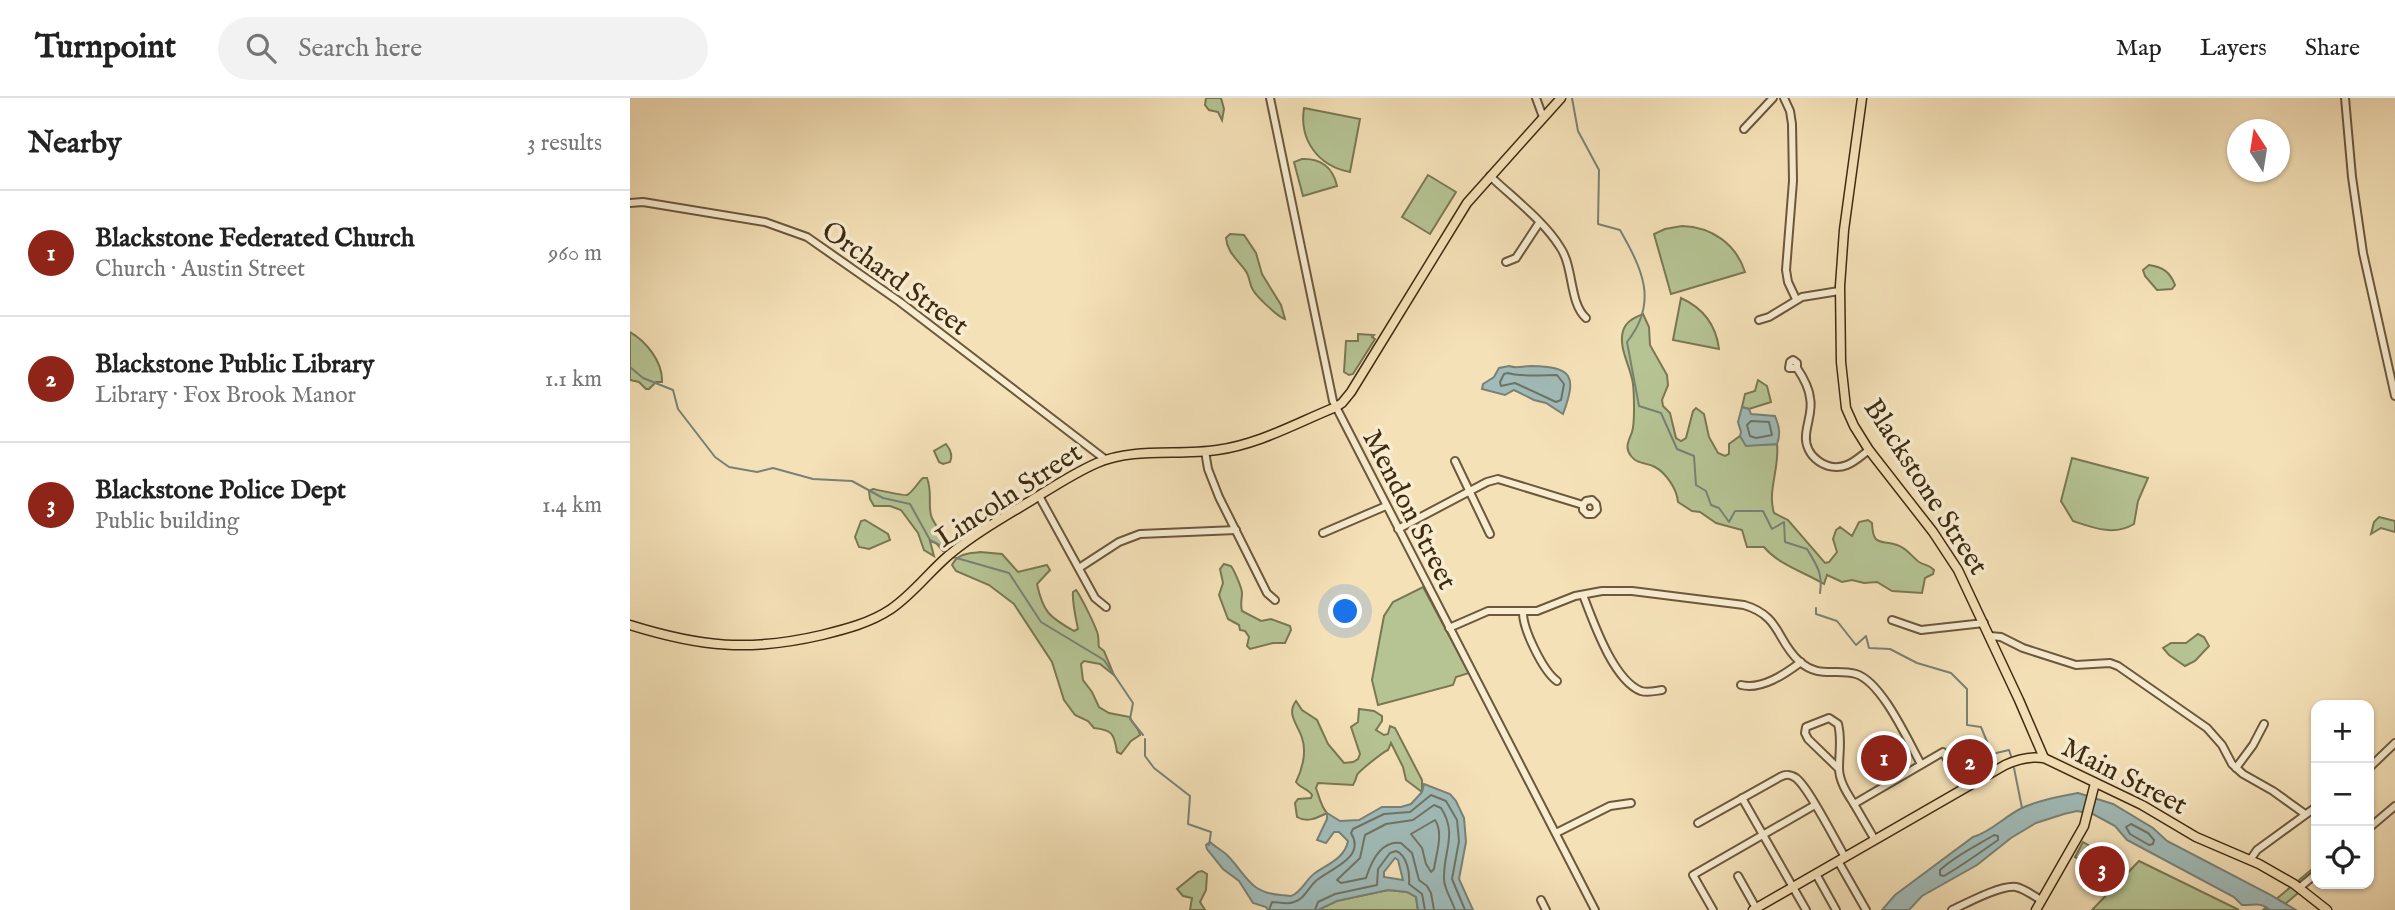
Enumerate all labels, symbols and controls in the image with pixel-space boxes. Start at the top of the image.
search box [218,17,708,80]
text: Turnpoint [35,27,176,69]
icon: search [242,29,280,67]
text: Search here [298,32,422,65]
text: Map [2116,33,2162,64]
text: Layers [2200,33,2267,64]
text: Share [2305,33,2360,64]
north arrow [2227,119,2290,182]
text: Nearby [28,125,121,163]
text: 3 results [527,129,602,158]
street label: Orchard Street [814,214,975,344]
text: Blackstone Federated Church [95,222,415,255]
text: 1 [47,239,55,268]
text: 960 m [548,239,602,268]
text: Church · Austin Street [95,255,305,284]
text: Blackstone Public Library [95,348,374,381]
text: 2 [46,365,56,394]
text: 1.1 km [545,365,602,394]
text: Library · Fox Brook Manor [95,381,356,410]
street label: Blackstone Street [1855,393,1995,582]
street label: Mendon Street [1354,425,1464,596]
street label: Lincoln Street [930,436,1089,556]
text: Blackstone Police Dept [95,474,346,507]
text: 3 [47,491,55,520]
text: 1.4 km [542,491,602,520]
text: Public building [95,507,239,536]
your location [1328,594,1362,628]
map controls [2311,700,2374,889]
button: + [2311,700,2374,763]
street label: Main Street [2055,731,2193,824]
pin: 1 [1861,732,1907,784]
pin: 2 [1947,736,1993,788]
button: − [2311,763,2374,826]
button: locate [2311,826,2374,889]
pin: 3 [2079,843,2125,895]

